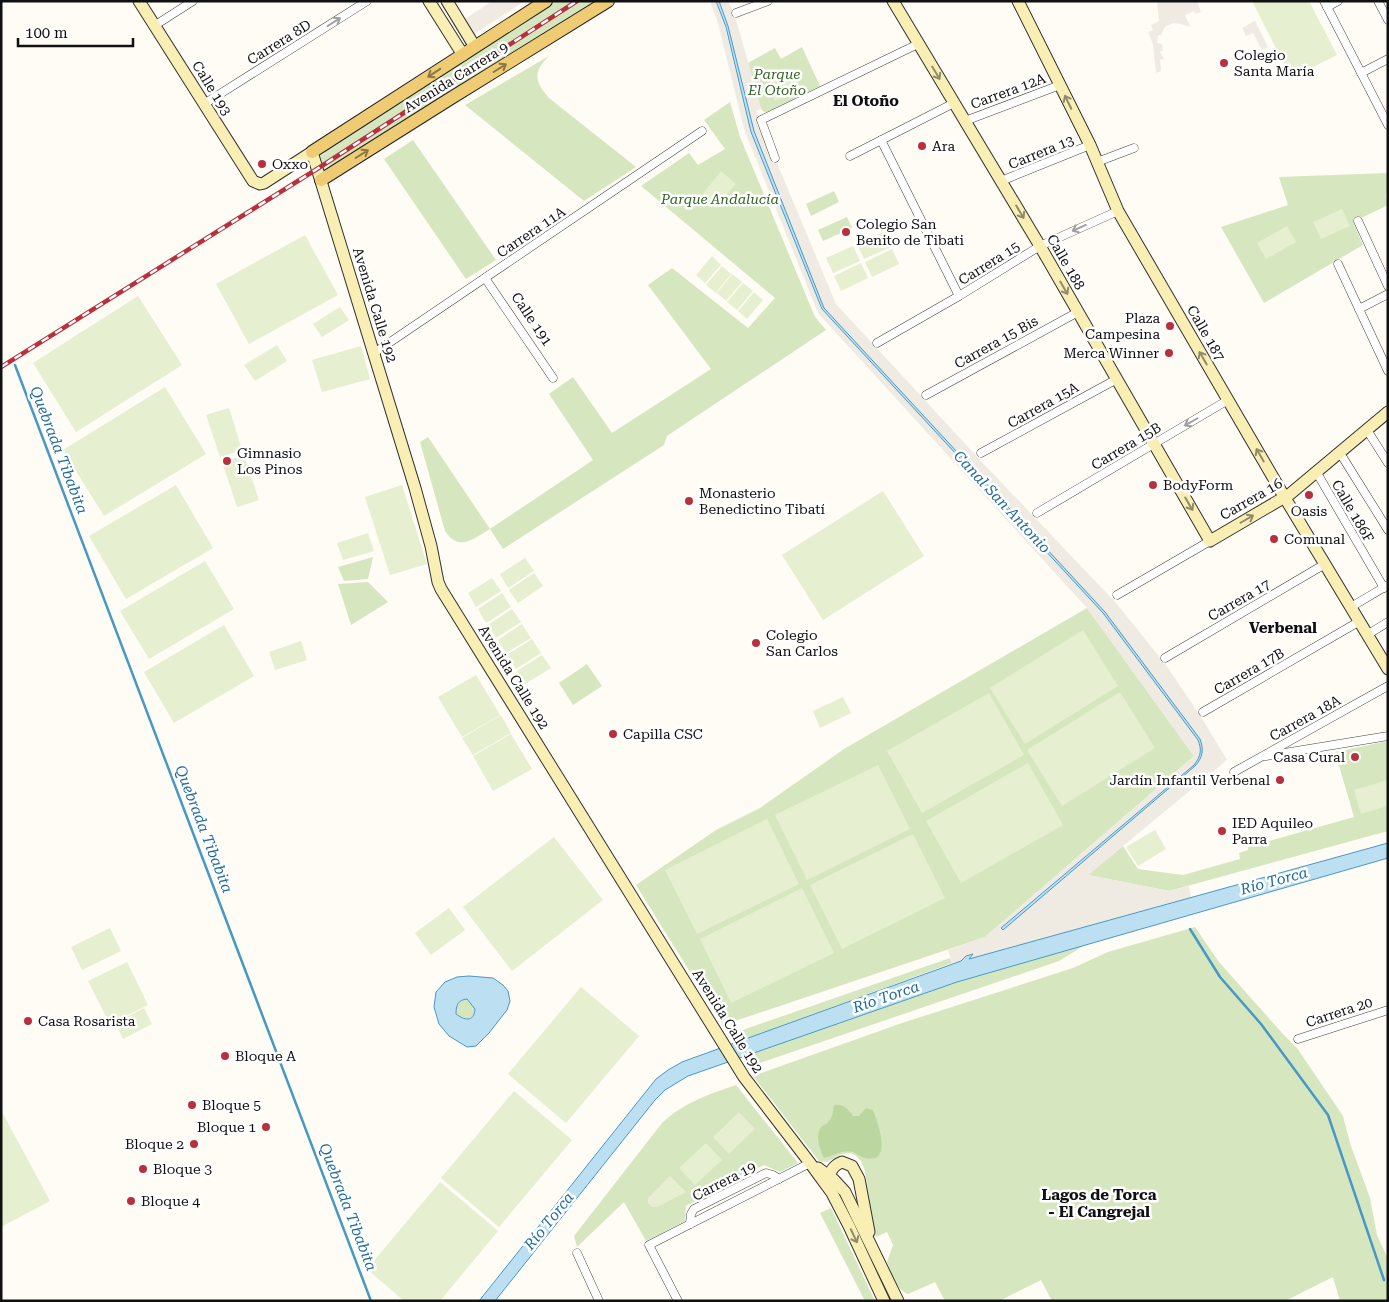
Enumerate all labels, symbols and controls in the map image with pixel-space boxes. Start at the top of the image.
scale bar [18,15,132,47]
street label: Carrera 8D [244,16,314,68]
one-way arrow [327,17,341,27]
text: 100 m [25,24,68,42]
street label: Avenida Carrera 9 [401,38,511,116]
place label: Colegio Santa María [1234,47,1315,79]
marker: Colegio Santa María [1218,57,1230,69]
street label: Calle 193 [189,58,235,118]
one-way arrow [492,62,506,72]
park label: Parque El Otoño [747,66,806,98]
one-way arrow [931,66,941,80]
one-way arrow [428,68,442,78]
street label: Carrera 12A [968,70,1048,112]
district label: El Otoño [833,92,899,110]
one-way arrow [1063,94,1073,109]
street label: Carrera 13 [1006,132,1076,172]
place label: Ara [932,138,955,154]
marker: Ara [916,140,928,152]
one-way arrow [355,149,369,159]
place label: Oxxo [272,156,308,172]
marker: Oxxo [256,158,268,170]
park label: Parque Andalucía [660,191,779,207]
street label: Carrera 11A [494,203,568,261]
one-way arrow [1015,205,1025,219]
place label: Colegio San Benito de Tibati [856,216,964,248]
one-way arrow [1072,224,1087,234]
marker: Colegio San Benito de Tibati [840,226,852,238]
street label: Calle 188 [1044,232,1088,293]
street label: Carrera 15 [955,238,1023,288]
street label: Avenida Calle 192 [350,246,400,365]
one-way arrow [1059,280,1069,295]
street label: Calle 191 [508,289,556,349]
street label: Calle 187 [1184,303,1228,364]
place label: Plaza Campesina [1085,310,1160,342]
street label: Carrera 15 Bis [951,312,1041,372]
marker: Plaza Campesina [1164,320,1176,332]
place label: Merca Winner [1063,345,1159,361]
marker: Merca Winner [1163,347,1175,359]
one-way arrow [1198,352,1208,366]
street label: Carrera 15A [1005,379,1082,431]
water label: Quebrada Tibabita [26,384,92,516]
one-way arrow [1185,417,1199,427]
street label: Carrera 15B [1088,419,1164,473]
place label: Gimnasio Los Pinos [237,445,303,477]
water label: Canal San Antonio [950,447,1054,557]
one-way arrow [1255,449,1265,463]
marker: Gimnasio Los Pinos [221,455,233,467]
street label: Carrera 16 [1217,475,1285,523]
place label: BodyForm [1163,477,1233,493]
street label: Calle 186F [1329,477,1377,545]
marker: BodyForm [1147,479,1159,491]
place label: Monasterio Benedictino Tibatí [699,485,825,517]
marker: Oasis [1303,489,1315,501]
marker: Monasterio Benedictino Tibatí [683,495,695,507]
one-way arrow [1184,497,1194,512]
place label: Oasis [1291,503,1328,519]
one-way arrow [1240,514,1255,524]
place label: Comunal [1284,531,1346,547]
marker: Comunal [1268,533,1280,545]
street label: Carrera 17 [1205,576,1273,624]
district label: Verbenal [1249,619,1317,637]
street label: Avenida Calle 192 [476,622,553,732]
place label: Colegio San Carlos [766,627,838,659]
marker: Colegio San Carlos [750,637,762,649]
street label: Carrera 17B [1211,644,1287,698]
street label: Carrera 18A [1267,692,1344,744]
place label: Capilla CSC [623,726,703,742]
marker: Capilla CSC [607,728,619,740]
place label: Casa Cural [1273,749,1346,765]
marker: Casa Cural [1349,751,1361,763]
water label: Quebrada Tibabita [171,763,237,895]
place label: Jardín Infantil Verbenal [1109,772,1271,788]
marker: Jardín Infantil Verbenal [1274,774,1286,786]
place label: IED Aquileo Parra [1232,815,1313,847]
marker: IED Aquileo Parra [1216,825,1228,837]
water label: Río Torca [1237,863,1310,899]
street label: Avenida Calle 192 [690,966,767,1076]
water label: Río Torca [850,977,922,1017]
street label: Carrera 20 [1304,994,1374,1030]
place label: Casa Rosarista [38,1013,136,1029]
marker: Casa Rosarista [22,1015,34,1027]
place label: Bloque A [235,1048,296,1064]
marker: Bloque A [219,1050,231,1062]
place label: Bloque 5 [202,1097,261,1113]
marker: Bloque 5 [186,1099,198,1111]
place label: Bloque 1 [197,1119,256,1135]
marker: Bloque 1 [260,1121,272,1133]
place label: Bloque 2 [125,1136,184,1152]
marker: Bloque 2 [188,1138,200,1150]
water label: Quebrada Tibabita [315,1141,381,1273]
street label: Carrera 19 [690,1158,759,1204]
place label: Bloque 3 [153,1161,212,1177]
marker: Bloque 3 [137,1163,149,1175]
district label: Lagos de Torca - El Cangrejal [1041,1186,1157,1221]
water label: Río Torca [520,1189,578,1254]
place label: Bloque 4 [141,1193,200,1209]
marker: Bloque 4 [125,1195,137,1207]
one-way arrow [850,1228,859,1243]

